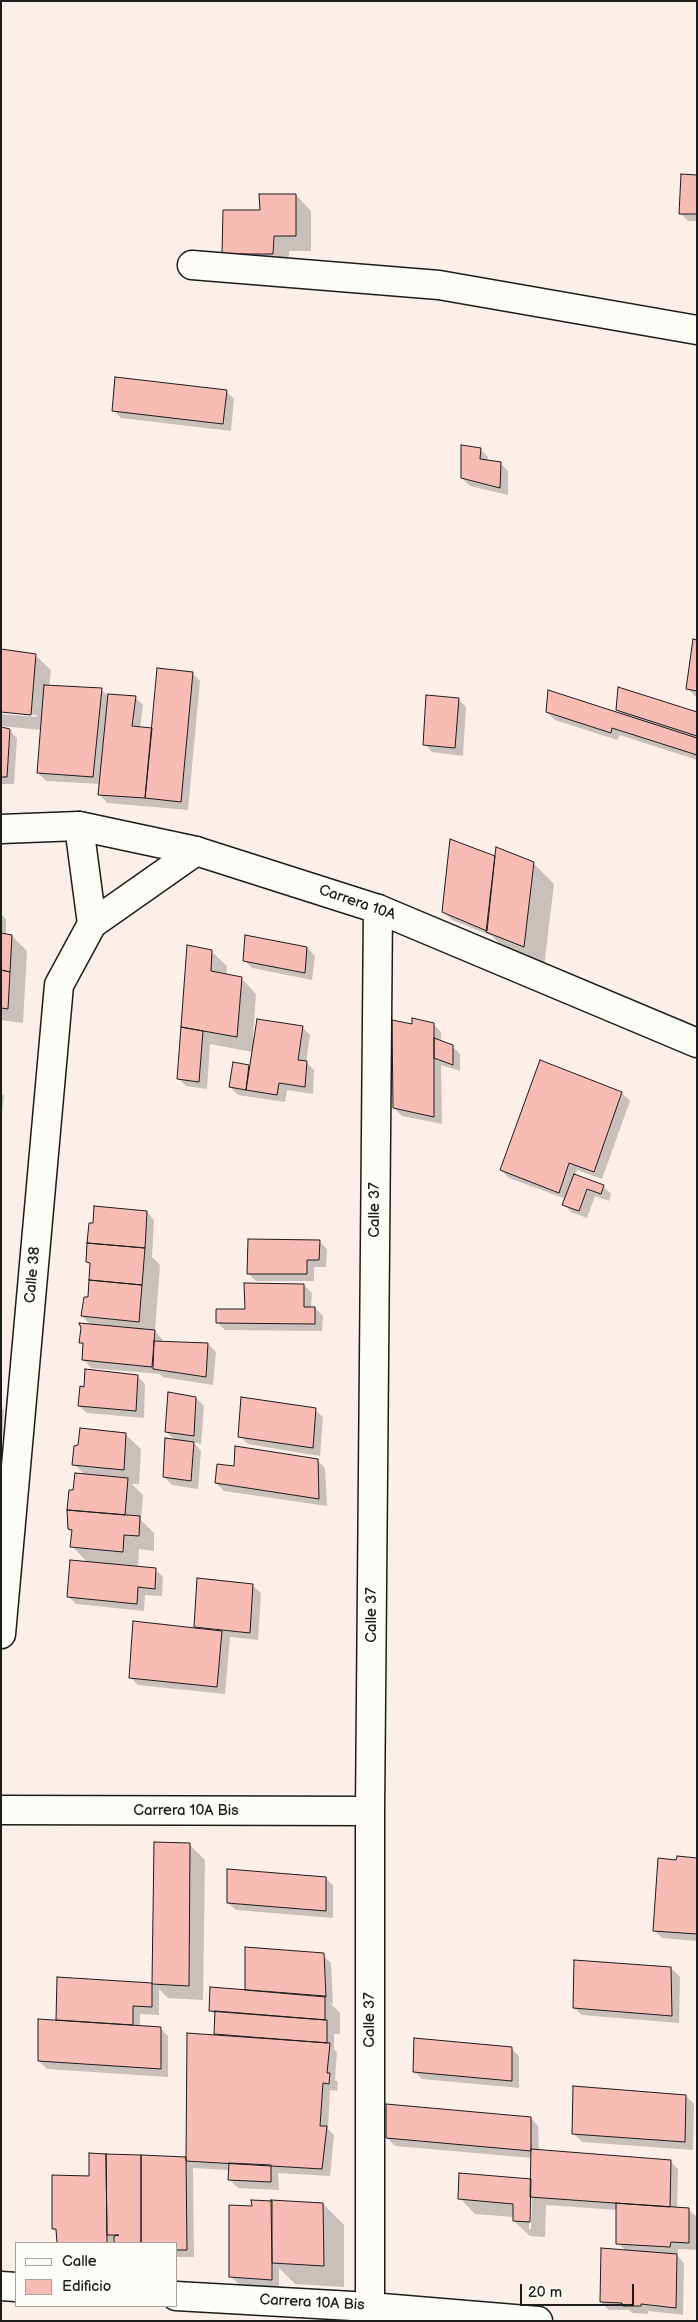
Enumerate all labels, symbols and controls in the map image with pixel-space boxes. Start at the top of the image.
street label: Carrera 10A [316,881,398,925]
street label: Calle 37 [366,1182,384,1238]
street label: Calle 38 [22,1246,44,1304]
street label: Calle 37 [363,1587,381,1643]
street label: Carrera 10A Bis [133,1802,239,1820]
street label: Calle 37 [361,1992,379,2048]
legend [15,2242,178,2307]
text: Calle [62,2252,97,2271]
scale bar [523,2274,637,2306]
text: Edificio [62,2277,111,2296]
text: 20 m [528,2283,562,2302]
street label: Carrera 10A Bis [259,2291,365,2315]

